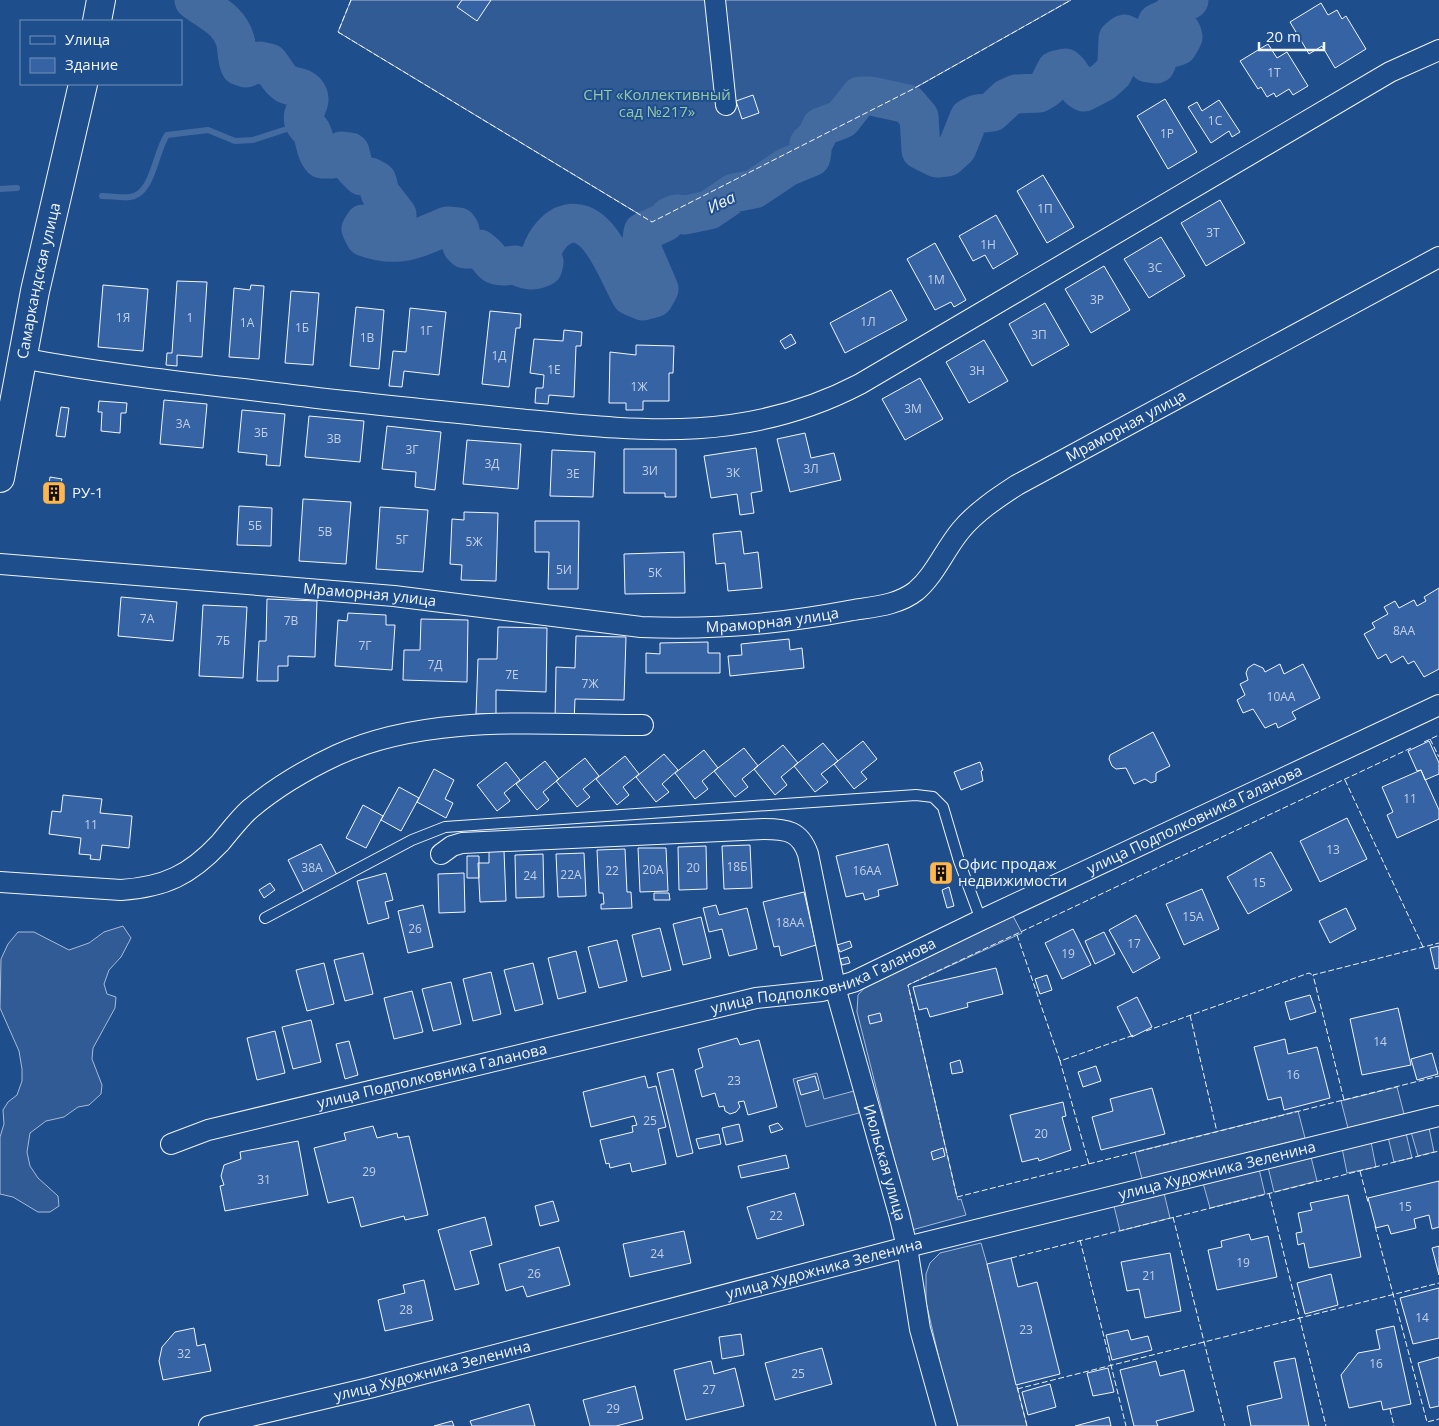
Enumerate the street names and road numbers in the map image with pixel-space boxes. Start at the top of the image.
street label: Самаркандская улица [11,200,64,360]
street label: Мраморная улица [1062,385,1189,466]
street label: Мраморная улица [302,578,438,610]
street label: Мраморная улица [705,602,840,636]
street label: улица Подполковника Галанова [1083,760,1305,878]
street label: улица Подполковника Галанова [709,932,939,1018]
street label: улица Подполковника Галанова [315,1038,549,1112]
street label: Июльская улица [860,1102,911,1223]
street label: улица Художника Зеленина [1116,1136,1317,1204]
street label: улица Художника Зеленина [724,1233,924,1303]
street label: улица Художника Зеленина [332,1335,533,1405]

